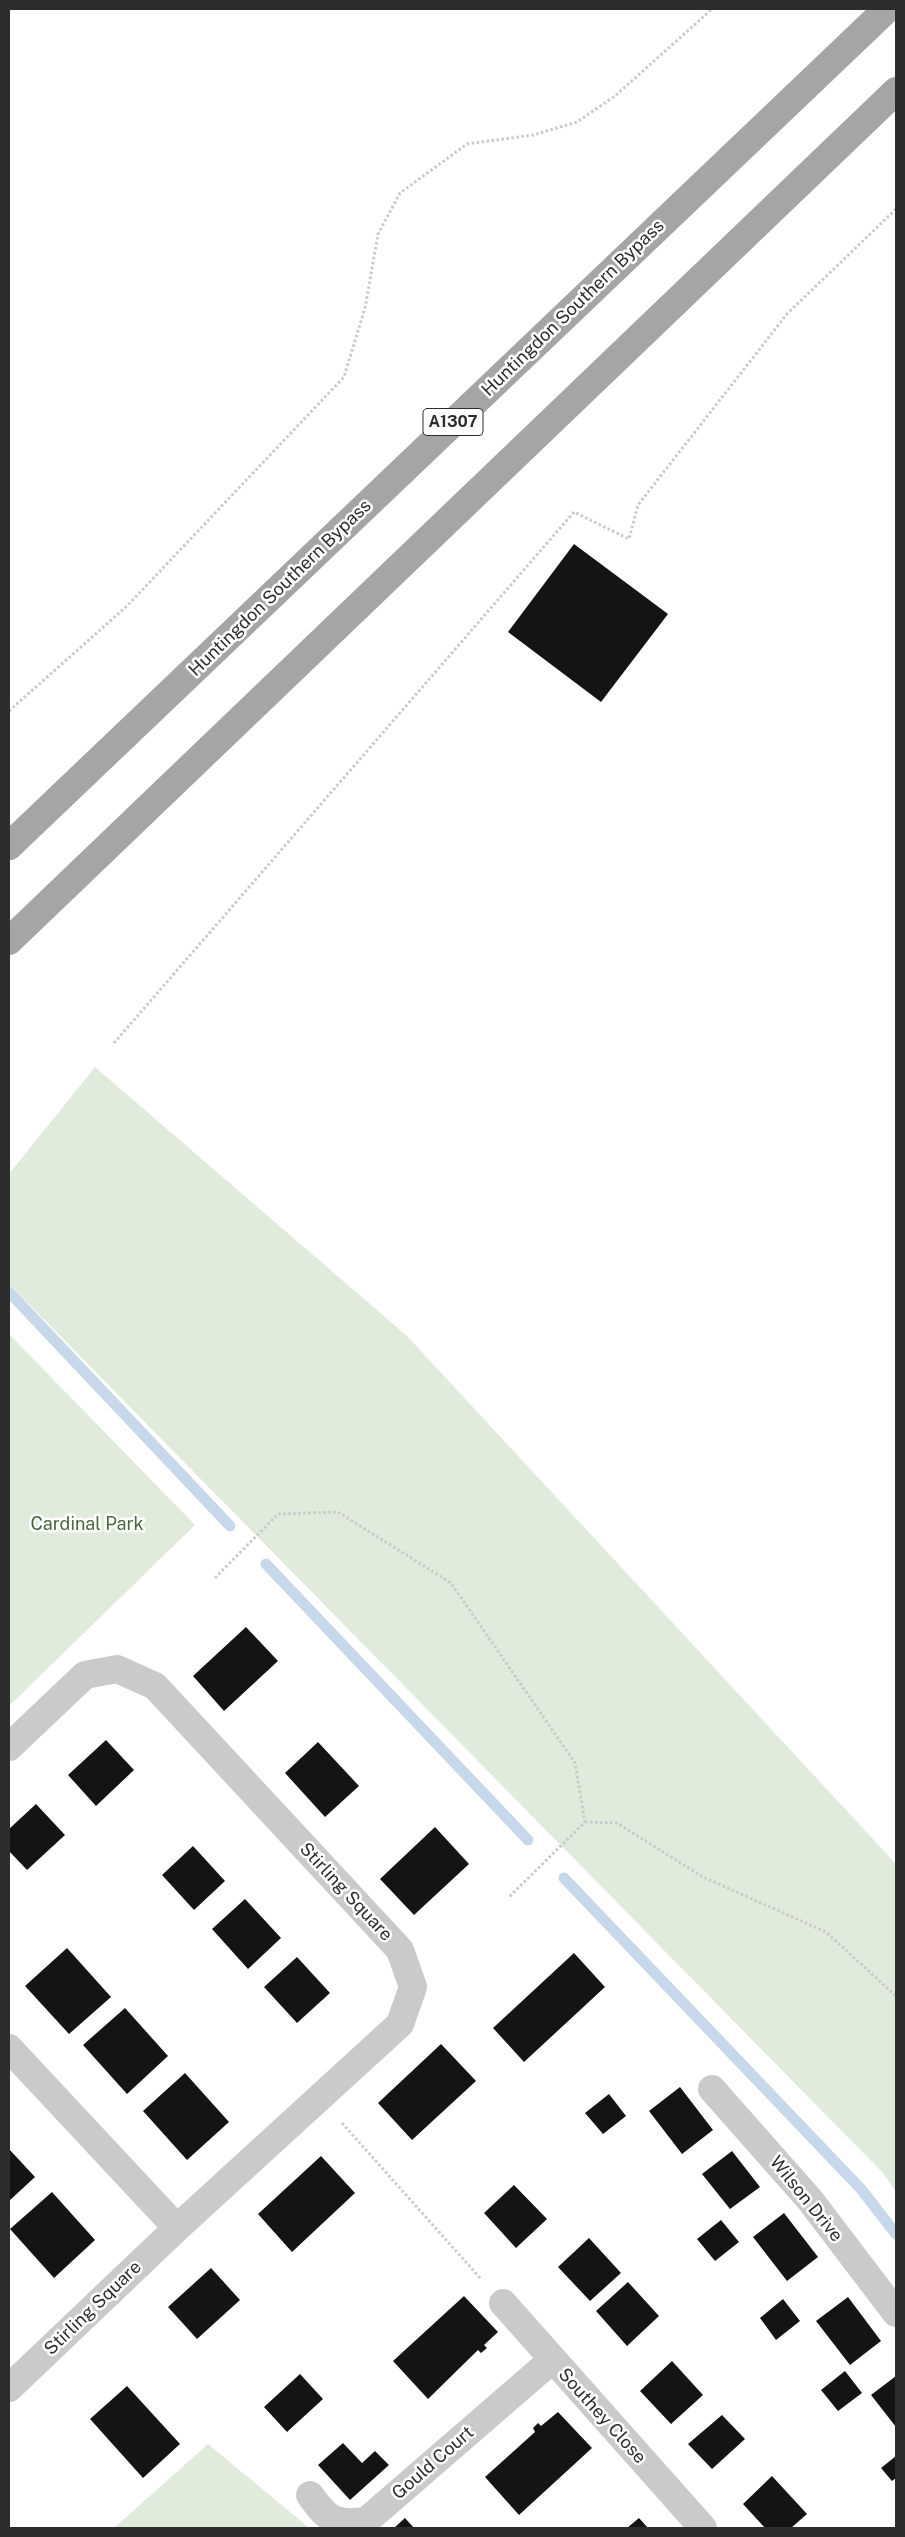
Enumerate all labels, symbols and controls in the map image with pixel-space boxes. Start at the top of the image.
street label: Huntingdon Southern Bypass [477,215,669,401]
road number: A1307 [423,408,483,436]
street label: Huntingdon Southern Bypass [184,495,376,681]
park label: Cardinal Park [30,1513,144,1535]
street label: Stirling Square [295,1838,397,1946]
street label: Wilson Drive [765,2152,847,2246]
street label: Stirling Square [40,2256,146,2360]
street label: Southey Close [554,2364,650,2468]
street label: Gould Court [388,2422,478,2504]

